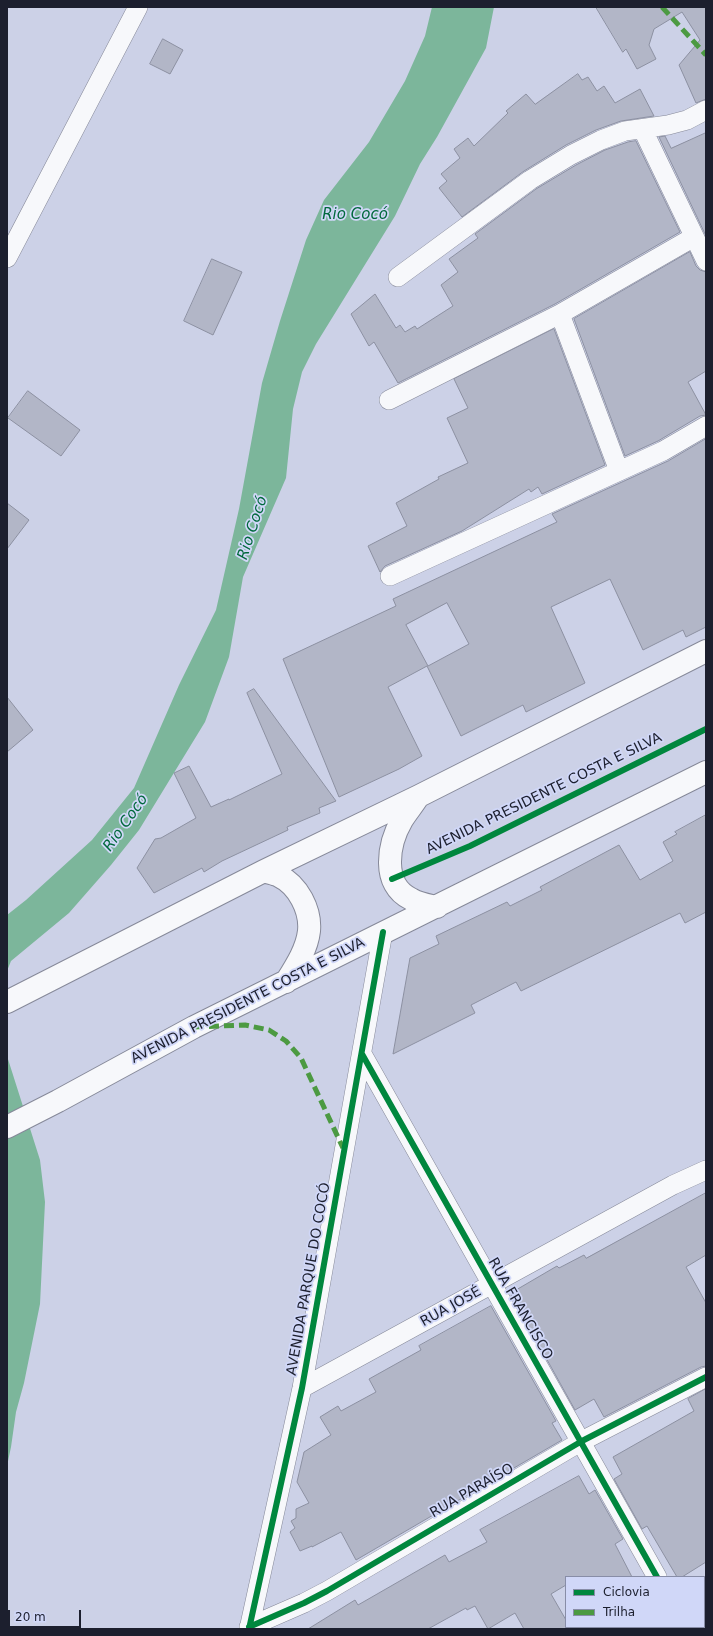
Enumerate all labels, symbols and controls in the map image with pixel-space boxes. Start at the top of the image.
water label: Rio Cocó [322,206,388,224]
water label: Rio Cocó [234,494,272,562]
street label: AVENIDA PRESIDENTE COSTA E SILVA [423,729,665,859]
water label: Rio Cocó [100,791,152,855]
street label: AVENIDA PRESIDENTE COSTA E SILVA [128,934,368,1068]
street label: AVENIDA PARQUE DO COCÓ [284,1181,334,1377]
street label: RUA FRANCISCO [484,1255,556,1363]
street label: RUA JOSÉ [418,1283,484,1331]
street label: RUA PARAÍSO [427,1460,517,1522]
legend [565,1576,705,1628]
text: Ciclovia [603,1585,650,1599]
scale bar [10,1602,83,1628]
text: Trilha [603,1605,635,1619]
text: 20 m [15,1610,46,1624]

